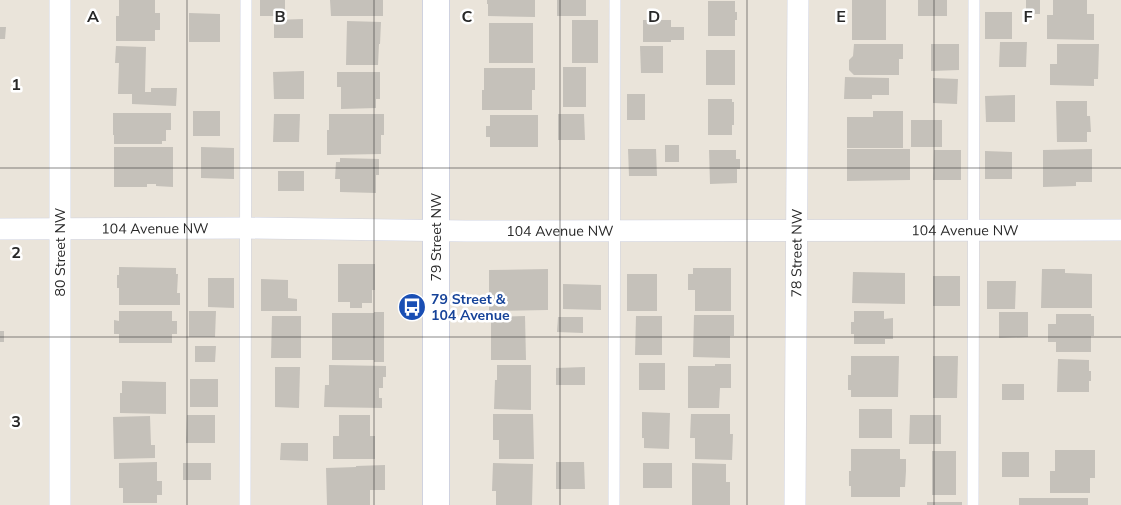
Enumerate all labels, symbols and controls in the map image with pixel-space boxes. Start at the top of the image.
text: A [87,6,99,26]
text: B [274,6,286,26]
text: C [462,6,473,26]
text: D [648,6,660,26]
text: E [836,6,846,26]
text: F [1023,6,1033,26]
text: 1 [11,74,21,94]
street label: 79 Street NW [427,192,445,281]
street label: 80 Street NW [51,207,69,296]
street label: 78 Street NW [787,208,806,298]
street label: 104 Avenue NW [101,219,209,238]
street label: 104 Avenue NW [911,221,1019,239]
street label: 104 Avenue NW [506,222,614,240]
text: 2 [11,242,21,262]
place label: 79 Street & 104 Avenue [431,290,510,324]
bus stop icon: 79 Street & 104 Avenue [397,292,427,322]
text: 3 [11,411,21,431]

